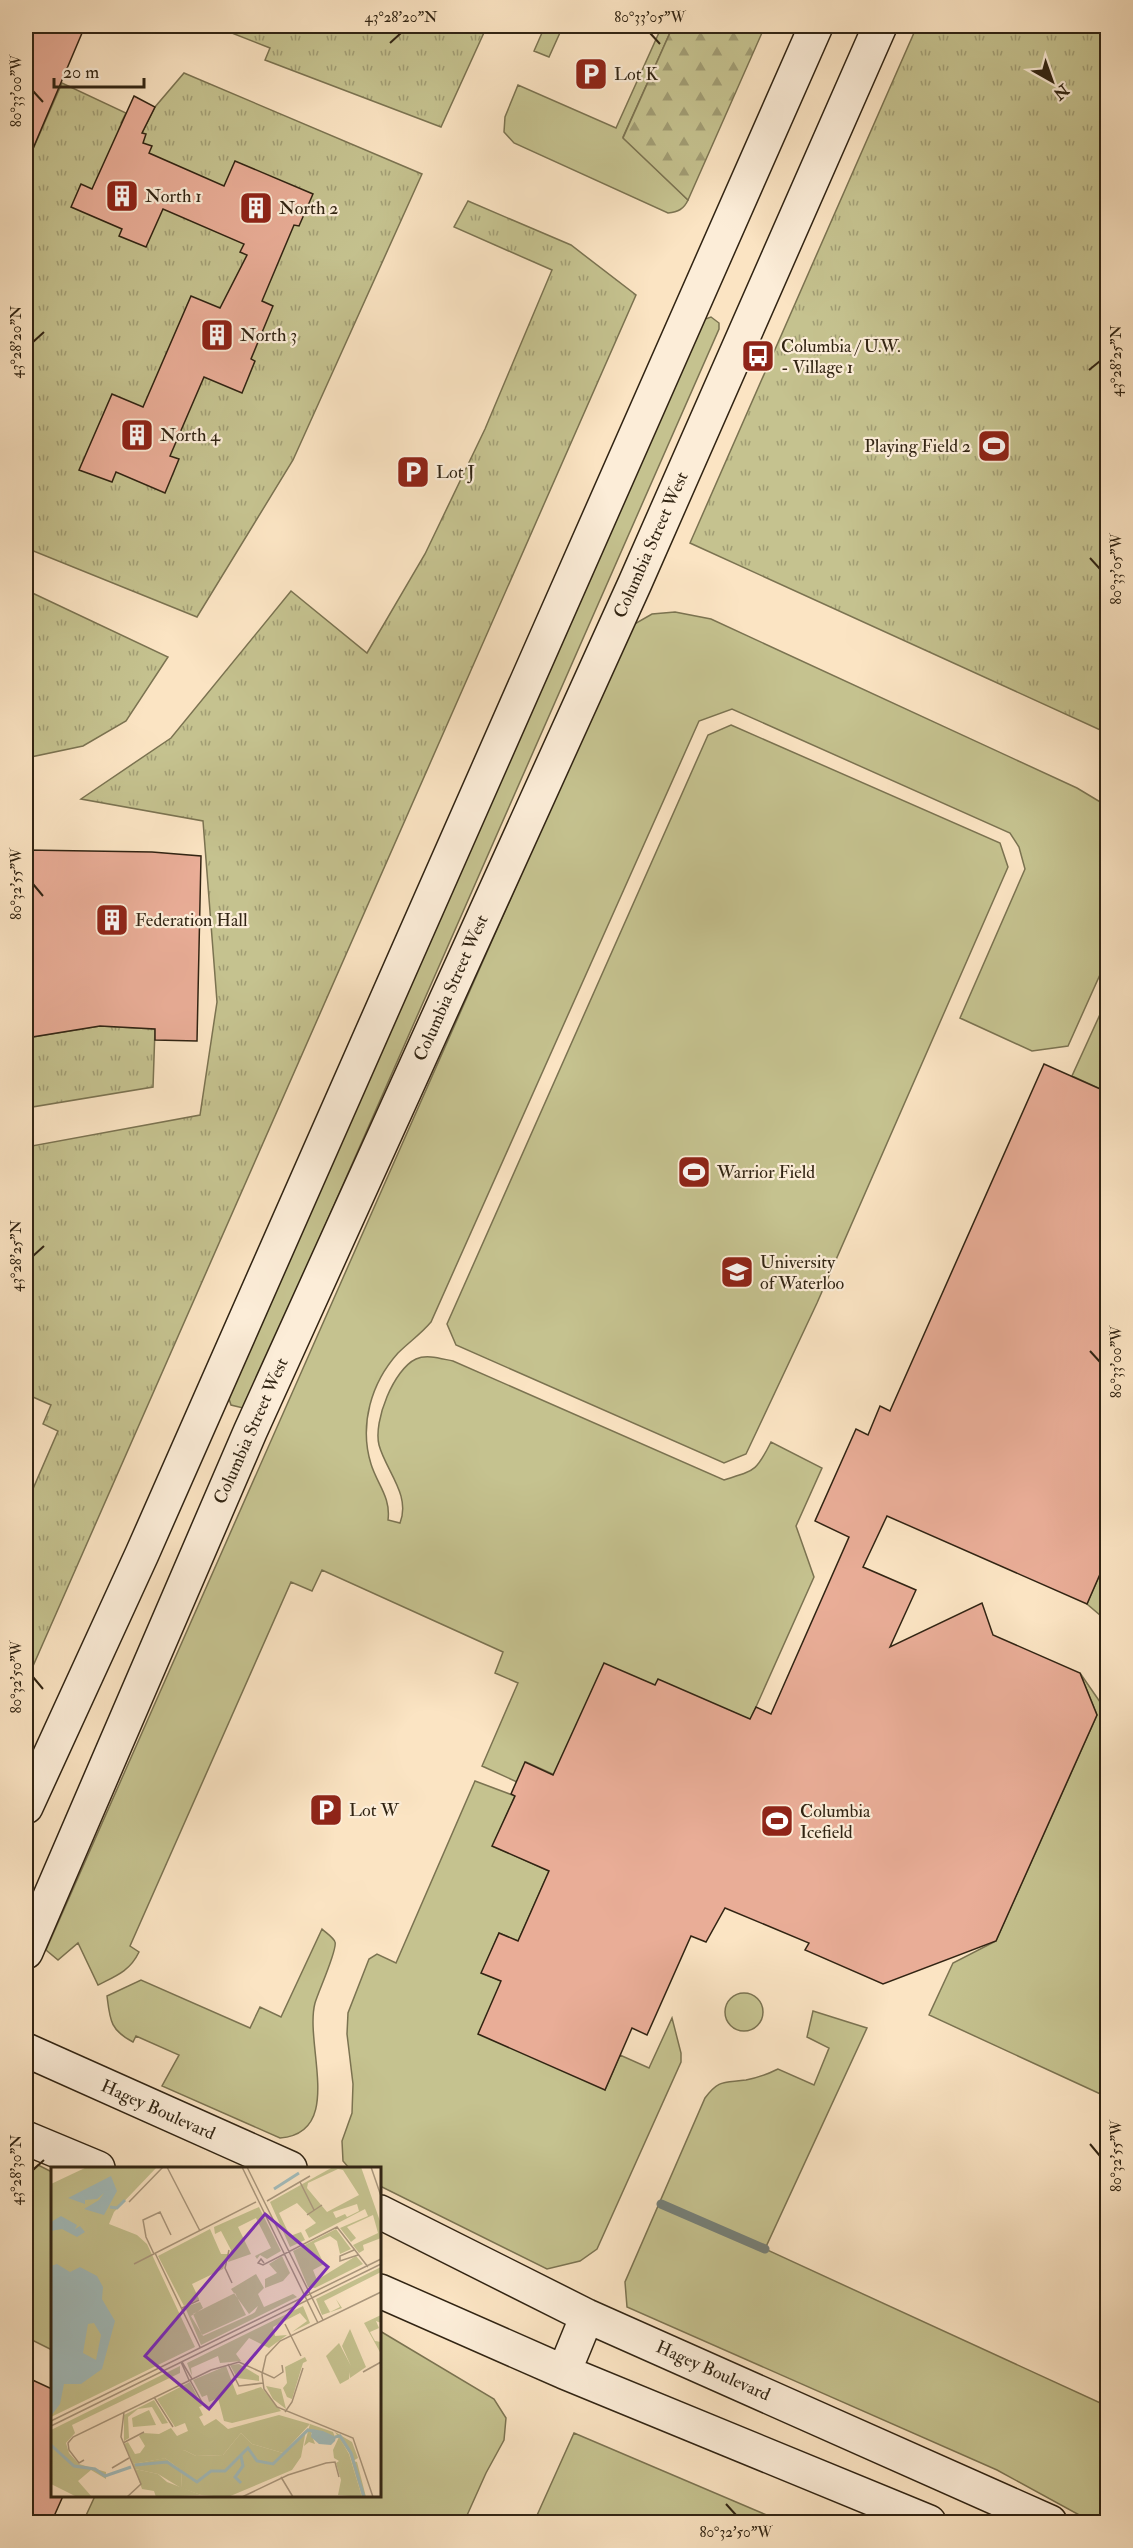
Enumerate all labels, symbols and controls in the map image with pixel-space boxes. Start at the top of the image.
text: 43°28'20"N [365,8,438,27]
text: 80°33'05"W [614,8,686,27]
scale bar [54,51,144,89]
north arrow [1022,51,1082,111]
text: 80°33'00"W [7,54,26,127]
parking icon: Lot K [573,56,609,92]
text: 20 m [63,61,99,84]
place label: Lot K [614,63,658,86]
text: N [1049,79,1074,104]
building icon: North 1 [104,178,140,214]
place label: North 1 [145,185,202,208]
building icon: North 2 [238,190,274,226]
place label: North 2 [279,197,338,220]
text: 43°28'20"N [7,305,26,378]
building icon: North 3 [199,317,235,353]
place label: North 3 [240,324,297,347]
text: 43°28'25"N [1107,325,1126,397]
place label: Columbia / U.W. - Village 1 [781,335,901,379]
bus stop icon: Columbia / U.W. - Village 1 [740,338,776,374]
building icon: North 4 [119,417,155,453]
place label: North 4 [160,424,221,447]
sports icon: Playing Field 2 [976,428,1012,464]
place label: Playing Field 2 [864,435,971,458]
parking icon: Lot J [395,454,431,490]
place label: Lot J [436,461,475,484]
street label: Columbia Street West [608,468,694,622]
text: 80°33'05"W [1107,533,1126,605]
text: 80°32'55"W [7,847,26,920]
building icon: Federation Hall [94,902,130,938]
place label: Federation Hall [135,909,248,932]
street label: Columbia Street West [408,911,494,1065]
sports icon: Warrior Field [676,1154,712,1190]
place label: Warrior Field [716,1161,815,1184]
text: 43°28'25"N [7,1220,26,1292]
place label: University of Waterloo [760,1251,845,1295]
school or university icon: University of Waterloo [719,1254,755,1290]
text: 80°33'00"W [1107,1325,1126,1398]
street label: Columbia Street West [208,1354,294,1508]
text: 80°32'50"W [7,1640,26,1714]
parking icon: Lot W [308,1792,344,1828]
place label: Lot W [349,1799,399,1822]
place label: Columbia Icefield [800,1800,871,1844]
sports icon: Columbia Icefield [759,1803,795,1839]
street label: Hagey Boulevard [97,2075,219,2145]
text: 80°32'55"W [1107,2119,1126,2192]
text: 43°28'30"N [7,2134,26,2206]
inset map [51,2167,381,2497]
street label: Hagey Boulevard [652,2336,774,2406]
text: 80°32'50"W [699,2523,773,2542]

